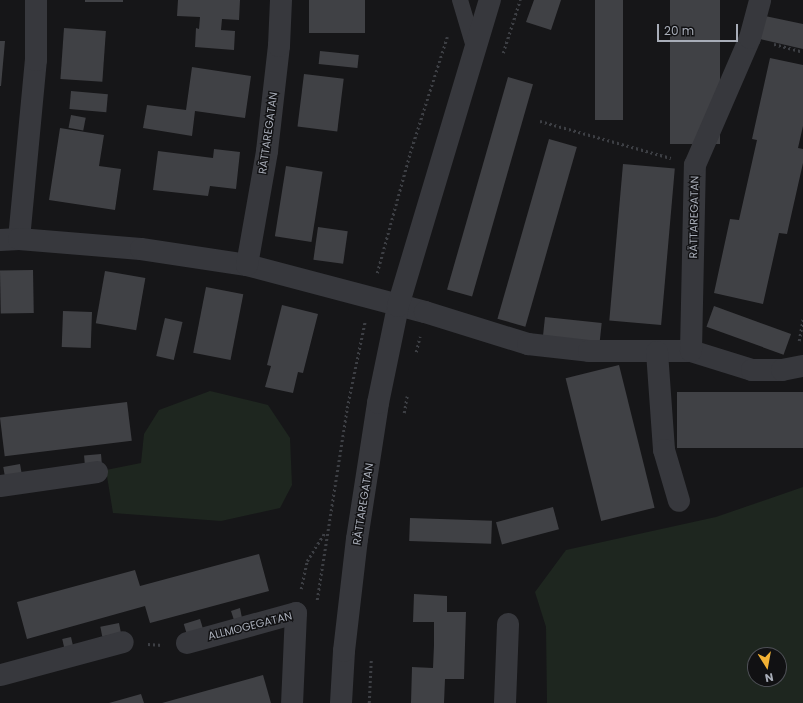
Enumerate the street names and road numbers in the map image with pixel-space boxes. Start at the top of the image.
street label: RÄTTAREGATAN [256,91,280,175]
street label: RÄTTAREGATAN [687,175,701,259]
street label: RÄTTAREGATAN [350,462,376,546]
street label: ALLMOGEGATAN [207,609,293,643]

